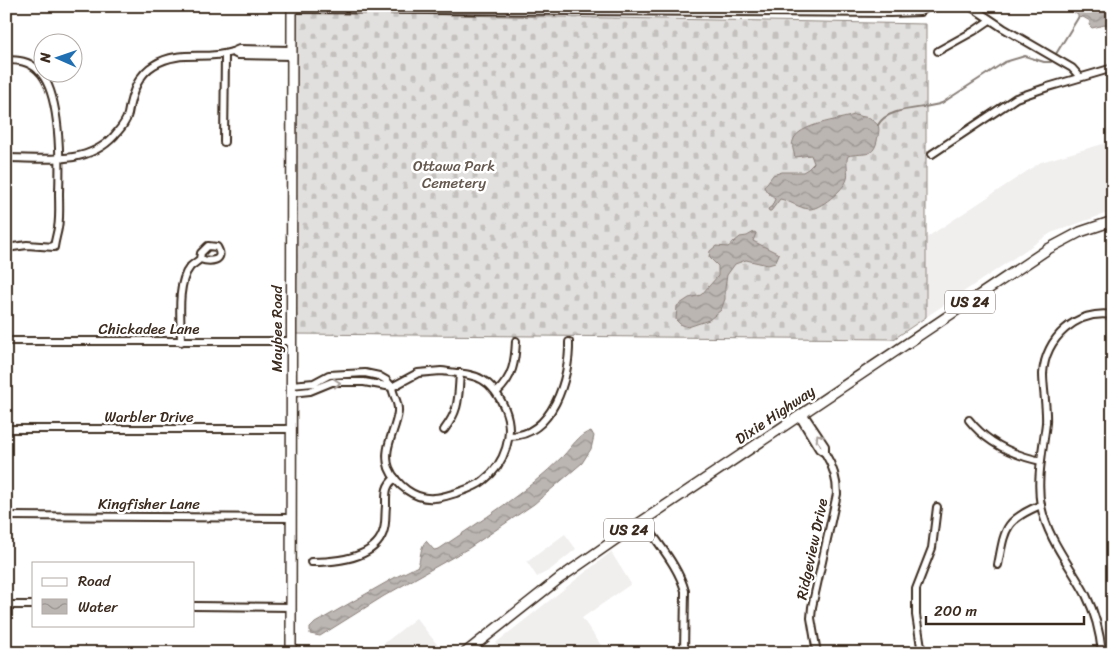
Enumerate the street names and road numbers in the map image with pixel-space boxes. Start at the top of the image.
street label: Maybee Road [264,285,290,372]
road number: US 24 [945,290,995,314]
street label: Chickadee Lane [99,316,199,342]
street label: Dixie Highway [730,378,821,451]
street label: Warbler Drive [104,404,194,430]
street label: Kingfisher Lane [98,491,200,517]
street label: Ridgeview Drive [789,496,835,602]
road number: US 24 [604,518,654,542]

